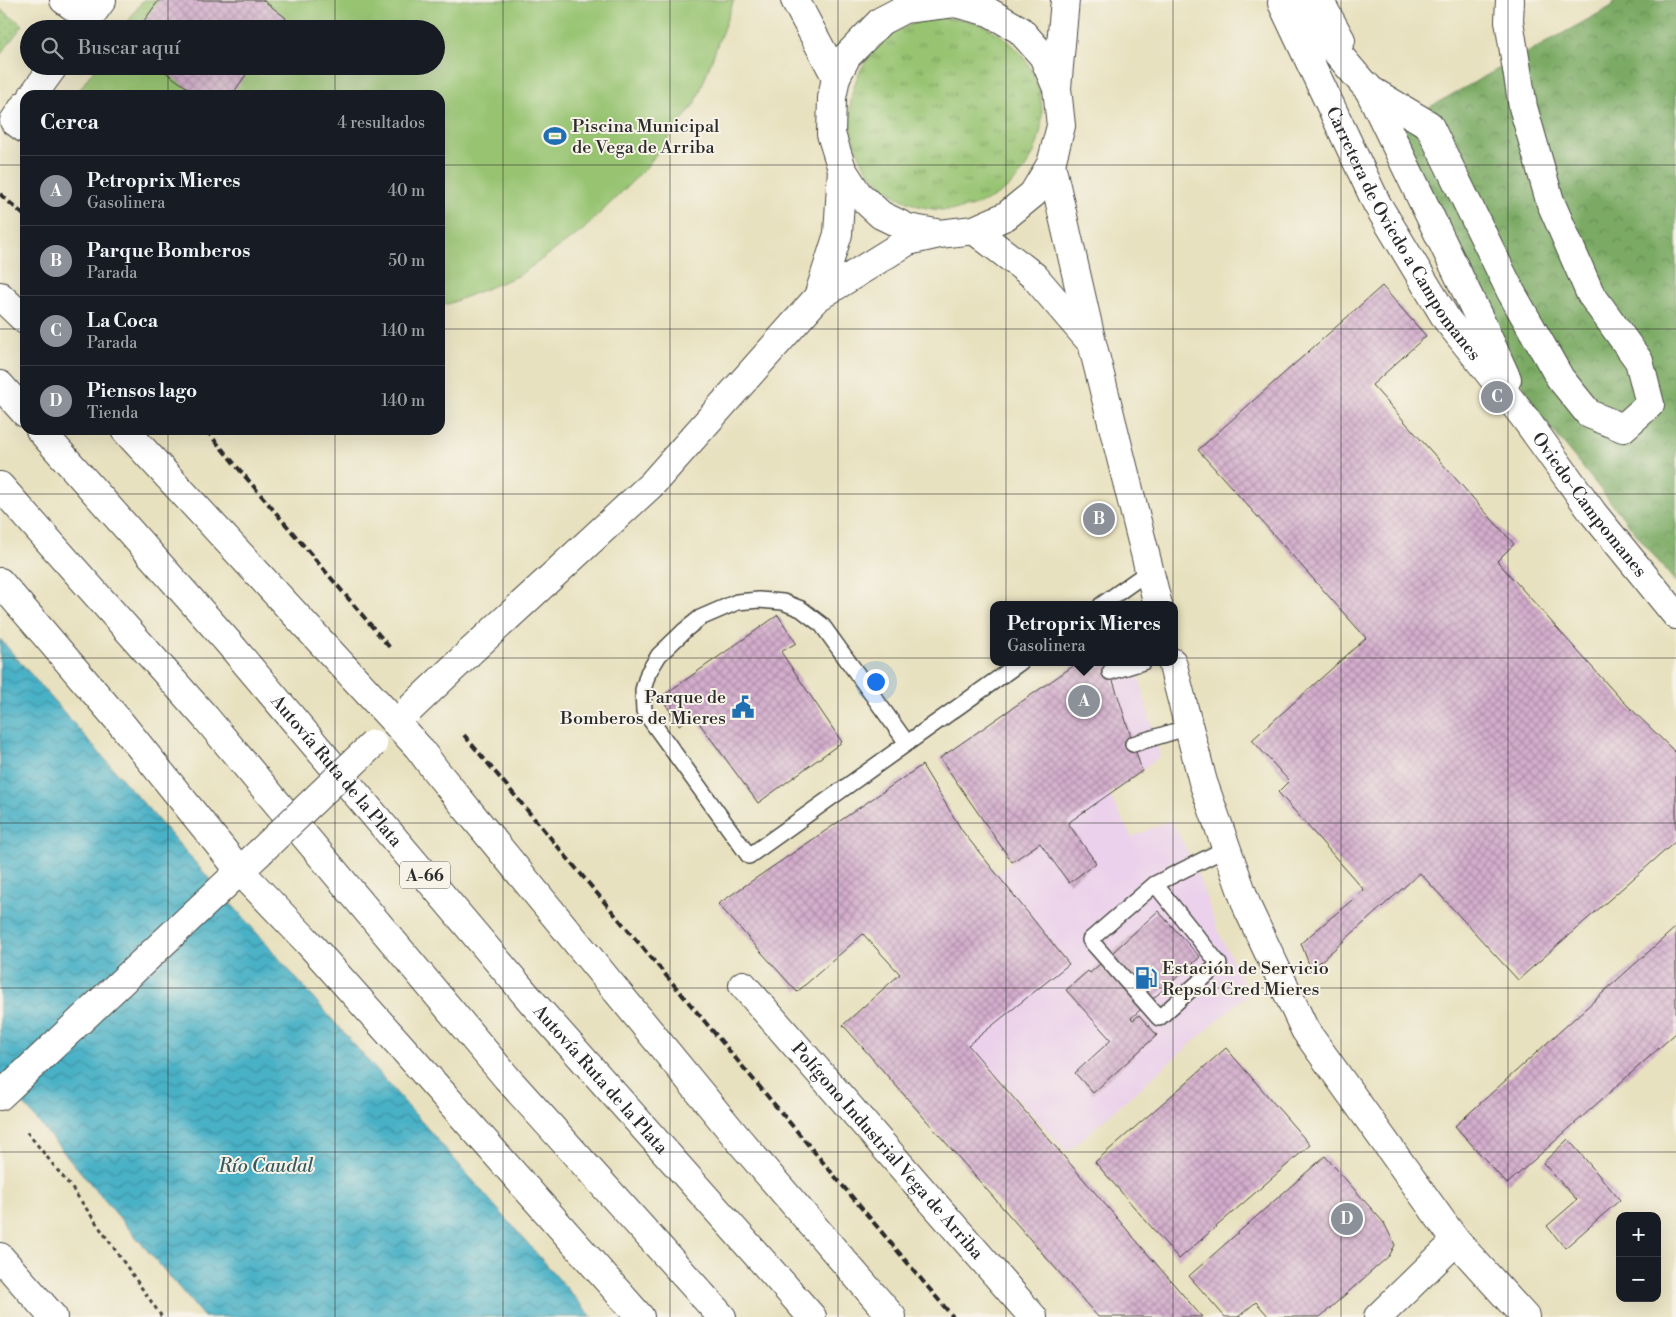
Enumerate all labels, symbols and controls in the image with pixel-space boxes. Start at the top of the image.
search box [20,20,445,75]
icon: search [38,34,66,62]
text: Buscar aquí [78,36,180,60]
street label: Carretera de Oviedo a Campomanes [1321,103,1486,366]
text: Cerca [40,110,99,136]
text: 4 resultados [337,113,425,133]
place label: Piscina Municipal de Vega de Arriba [572,115,720,159]
sports icon: Piscina Municipal de Vega de Arriba [542,123,568,149]
text: Petroprix Mieres [87,169,241,193]
text: A [50,181,62,201]
text: 40 m [388,181,425,201]
text: Gasolinera [87,193,165,213]
text: Parque Bomberos [87,239,250,263]
text: B [50,251,62,271]
text: 50 m [388,251,425,271]
text: Parada [87,263,137,283]
text: La Coca [87,309,158,333]
text: C [50,321,62,341]
text: 140 m [381,321,425,341]
text: Parada [87,333,137,353]
pin: C [1481,378,1513,416]
text: Piensos lago [87,379,197,403]
text: D [50,391,62,411]
text: 140 m [381,391,425,411]
text: Tienda [87,403,138,423]
street label: Oviedo-Campomanes [1527,428,1652,582]
pin: B [1083,500,1115,538]
popup [990,601,1178,666]
text: Petroprix Mieres [1007,612,1161,636]
text: Gasolinera [1007,636,1086,656]
your location [863,669,889,695]
pin: A [1068,682,1100,720]
place label: Parque de Bomberos de Mieres [559,686,726,730]
street label: Autovía Ruta de la Plata [265,690,408,853]
public building icon: Parque de Bomberos de Mieres [730,694,756,720]
road number: A-66 [400,862,450,888]
place label: Estación de Servicio Repsol Cred Mieres [1162,957,1329,1001]
fuel station icon: Estación de Servicio Repsol Cred Mieres [1133,965,1159,991]
street label: Autovía Ruta de la Plata [527,999,673,1160]
street label: Polígono Industrial Vega de Arriba [786,1038,989,1265]
water label: Río Caudal [217,1154,314,1178]
pin: D [1331,1200,1363,1238]
map controls [1616,1212,1661,1302]
button: + [1616,1212,1661,1257]
button: − [1616,1257,1661,1302]

